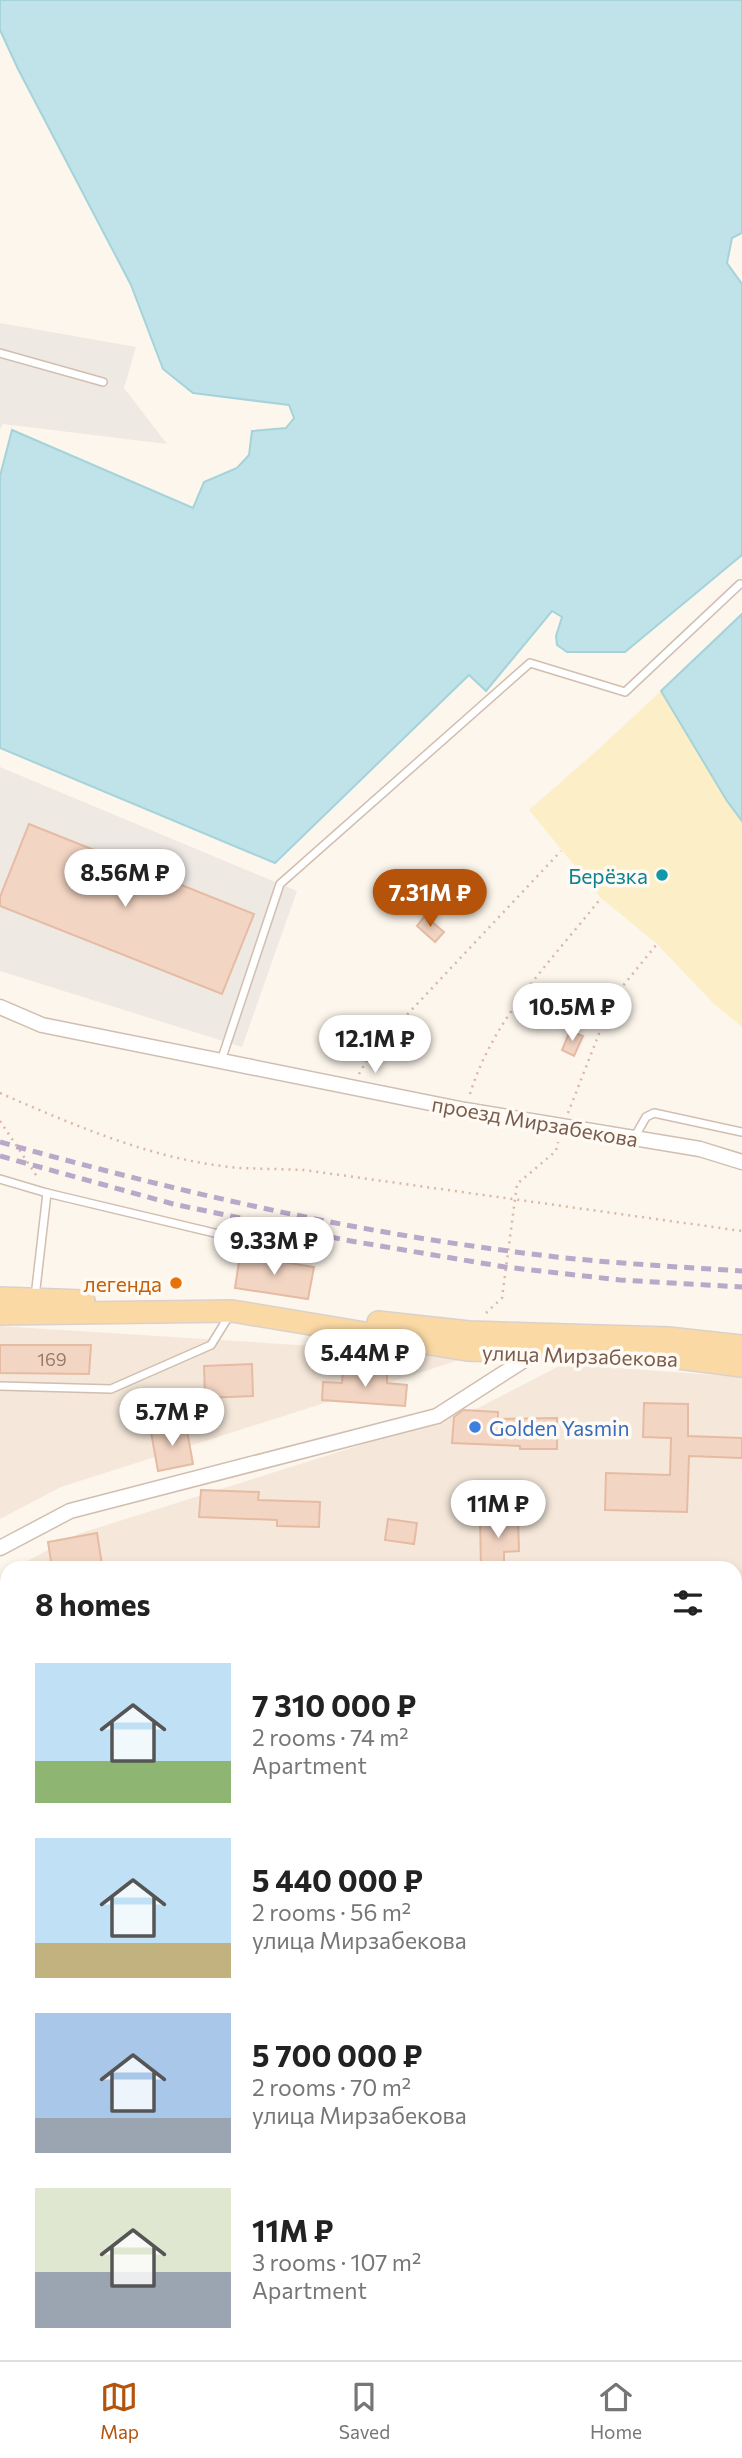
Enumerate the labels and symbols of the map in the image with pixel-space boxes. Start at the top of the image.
pin: 8.56M ₽ [60,850,190,909]
place label: Берёзка [568,863,648,888]
marker: Берёзка [654,867,670,883]
pin: 7.31M ₽ [365,870,495,929]
pin: 10.5M ₽ [507,984,637,1043]
pin: 12.1M ₽ [310,1016,440,1075]
street label: проезд Мирзабекова [430,1091,640,1151]
pin: 9.33M ₽ [209,1218,339,1277]
place label: легенда [84,1271,162,1296]
marker: легенда [168,1275,184,1291]
pin: 5.44M ₽ [300,1330,430,1389]
street label: улица Мирзабекова [482,1339,678,1371]
house number: 169 [37,1348,67,1370]
pin: 5.7M ₽ [115,1388,229,1448]
place label: Golden Yasmin [489,1415,629,1440]
marker: Golden Yasmin [467,1419,483,1435]
pin: 11M ₽ [449,1480,547,1540]

